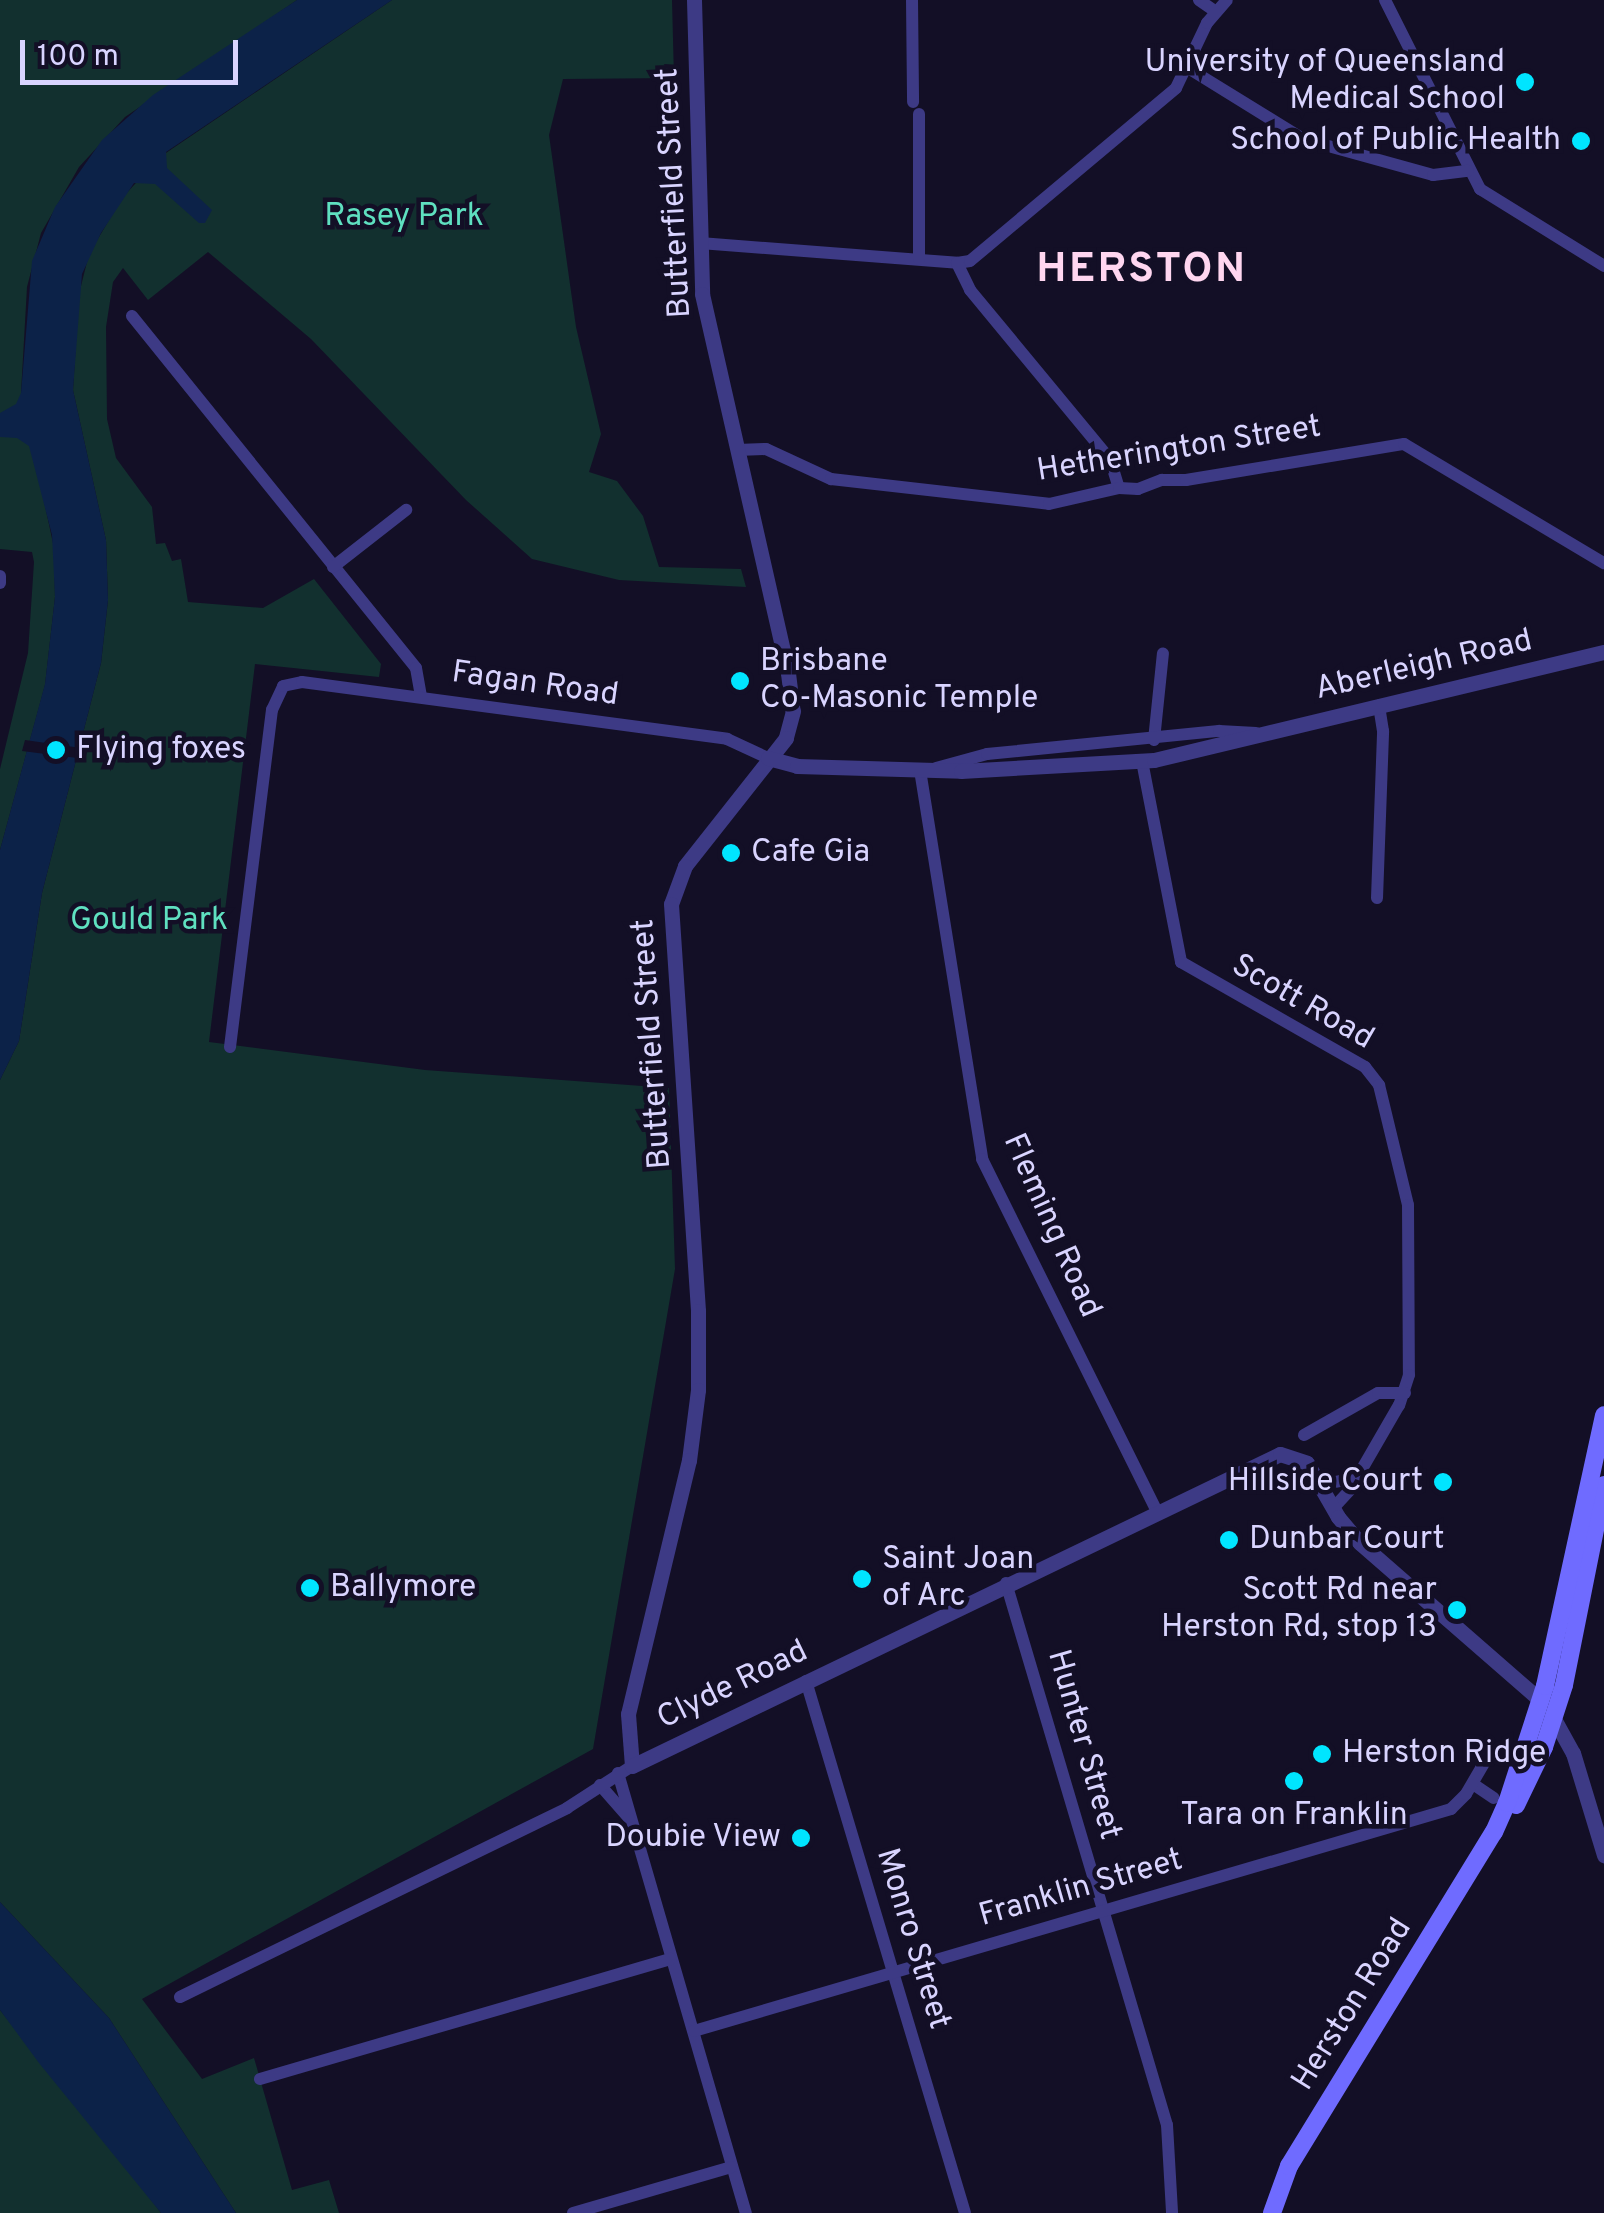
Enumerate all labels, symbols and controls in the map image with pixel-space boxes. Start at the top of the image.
scale bar [25,20,242,82]
text: 100 m [37,39,119,76]
place label: University of Queensland Medical School [1144,45,1505,120]
street label: Butterfield Street [649,67,701,319]
marker: University of Queensland Medical School [1514,71,1536,93]
place label: School of Public Health [1230,122,1561,160]
marker: School of Public Health [1570,130,1592,152]
park label: Rasey Park [324,198,484,236]
district label: HERSTON [1036,246,1248,296]
street label: Hetherington Street [1034,409,1324,491]
street label: Aberleigh Road [1312,622,1536,710]
place label: Brisbane Co-Masonic Temple [760,644,1040,719]
street label: Fagan Road [449,654,621,716]
marker: Brisbane Co-Masonic Temple [729,670,751,692]
place label: Flying foxes [76,731,246,769]
marker: Flying foxes [45,739,67,761]
place label: Cafe Gia [751,834,870,872]
marker: Cafe Gia [720,842,742,864]
park label: Gould Park [70,902,228,940]
street label: Butterfield Street [625,918,681,1170]
street label: Scott Road [1224,947,1380,1059]
street label: Fleming Road [993,1128,1109,1324]
place label: Hillside Court [1228,1463,1423,1501]
marker: Hillside Court [1432,1471,1454,1493]
place label: Dunbar Court [1249,1521,1445,1559]
marker: Dunbar Court [1218,1529,1240,1551]
place label: Saint Joan of Arc [882,1542,1034,1617]
marker: Saint Joan of Arc [851,1568,873,1590]
place label: Ballymore [330,1569,476,1607]
place label: Scott Rd near Herston Rd, stop 13 [1161,1573,1437,1648]
marker: Ballymore [299,1577,321,1599]
marker: Scott Rd near Herston Rd, stop 13 [1446,1599,1468,1621]
street label: Clyde Road [651,1633,815,1739]
street label: Hunter Street [1038,1646,1128,1844]
place label: Herston Ridge [1342,1735,1546,1773]
marker: Herston Ridge [1311,1743,1333,1765]
marker: Tara on Franklin [1283,1770,1305,1792]
place label: Tara on Franklin [1180,1797,1408,1835]
place label: Doubie View [604,1819,781,1857]
marker: Doubie View [790,1827,812,1849]
street label: Franklin Street [975,1842,1187,1936]
street label: Monro Street [866,1844,958,2034]
street label: Herston Road [1285,1912,1421,2098]

